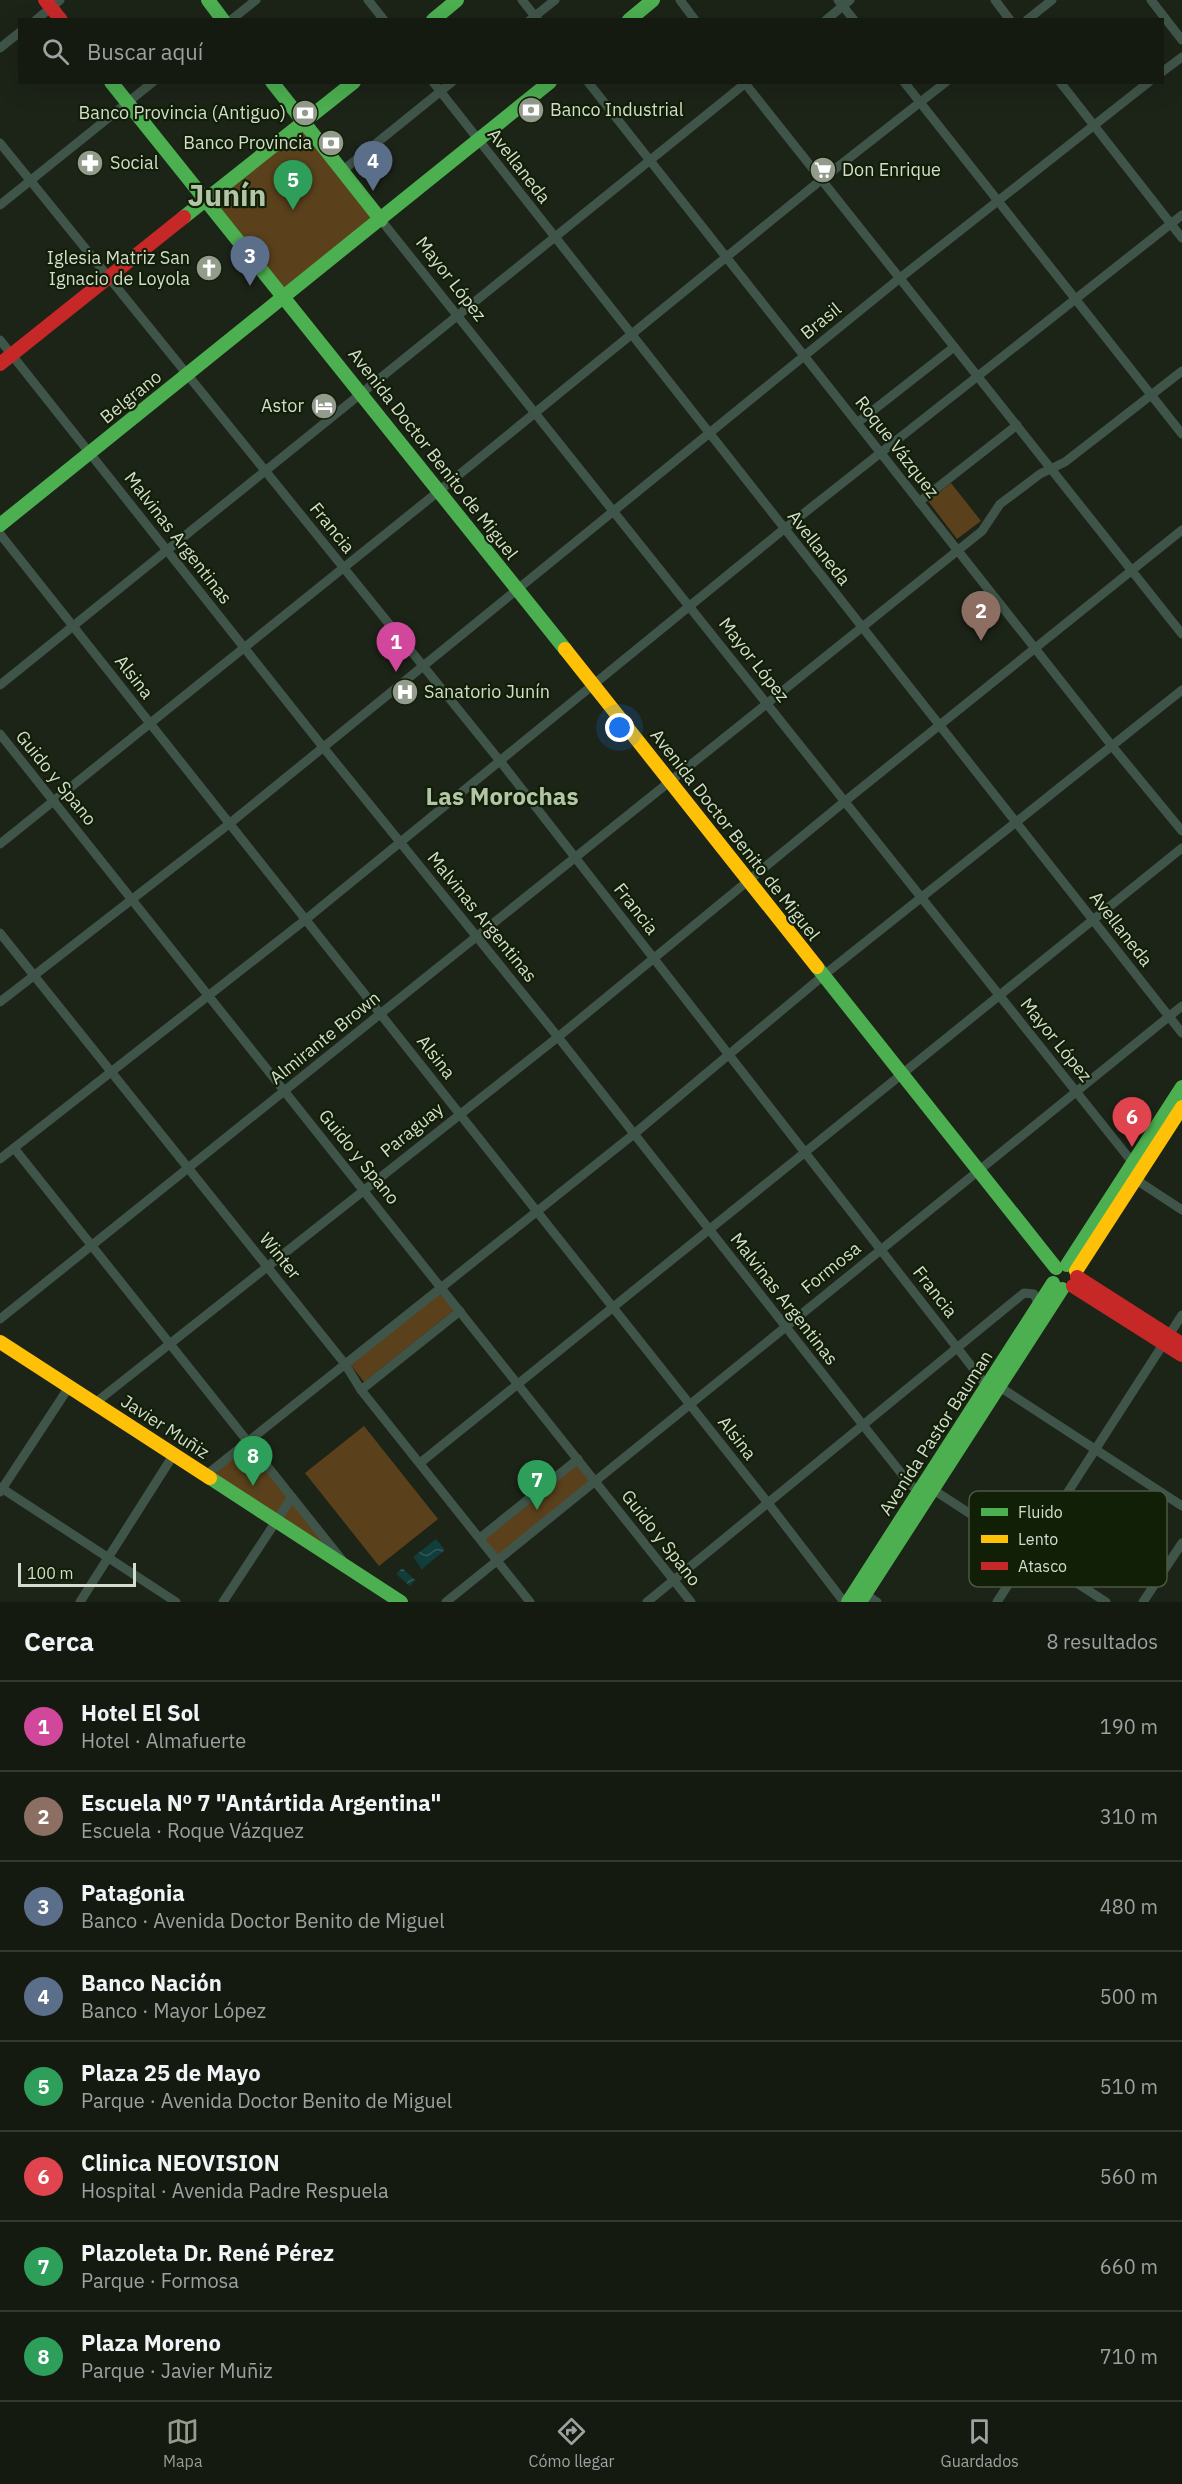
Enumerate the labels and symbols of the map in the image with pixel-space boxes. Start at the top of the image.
bank icon: Banco Industrial [516,95,546,125]
bank icon: Banco Provincia (Antiguo) [290,98,320,128]
place label: Banco Industrial [550,98,684,121]
place label: Banco Provincia (Antiguo) [79,101,286,124]
street label: Avellaneda [483,123,556,208]
bank icon: Banco Provincia [316,128,346,158]
place label: Banco Provincia [183,131,312,154]
pin: 4 [354,142,392,191]
pharmacy icon: Social [75,148,105,178]
place label: Social [110,151,159,174]
supermarket icon: Don Enrique [808,155,838,185]
place label: Don Enrique [842,158,941,181]
pin: 5 [274,160,312,210]
district label: Junín [188,175,267,214]
street label: Mayor López [411,232,492,326]
pin: 3 [230,236,270,286]
place label: Iglesia Matriz San Ignacio de Loyola [47,246,190,290]
church icon: Iglesia Matriz San Ignacio de Loyola [194,253,224,283]
street label: Brasil [796,297,846,344]
street label: Avenida Doctor Benito de Miguel [344,343,523,564]
street label: Belgrano [95,365,166,428]
hotel icon: Astor [309,391,339,421]
street label: Roque Vázquez [850,391,944,502]
place label: Astor [261,394,304,417]
street label: Malvinas Argentinas [120,467,237,609]
street label: Francia [305,497,360,558]
street label: Avellaneda [783,505,856,590]
pin: 2 [962,592,1000,641]
street label: Mayor López [714,613,795,707]
pin: 1 [376,622,416,672]
street label: Alsina [110,650,159,704]
hospital icon: Sanatorio Junín [390,677,420,707]
place label: Sanatorio Junín [424,680,550,703]
your location [605,713,634,742]
street label: Avenida Doctor Benito de Miguel [646,724,825,945]
street label: Guido y Spano [11,725,102,830]
district label: Las Morochas [426,780,579,812]
street label: Malvinas Argentinas [423,847,542,987]
street label: Francia [609,878,664,939]
street label: Avellaneda [1085,886,1158,971]
street label: Almirante Brown [265,986,385,1089]
street label: Mayor López [1016,993,1097,1086]
street label: Alsina [412,1030,461,1084]
street label: Paraguay [375,1097,448,1162]
pin: 6 [1112,1098,1152,1147]
street label: Guido y Spano [314,1104,405,1209]
street label: Winter [255,1228,306,1284]
street label: Malvinas Argentinas [726,1228,843,1370]
street label: Formosa [796,1236,866,1299]
street label: Francia [908,1261,963,1322]
street label: Avenida Pastor Bauman [874,1346,998,1520]
street label: Javier Muñiz [117,1390,214,1464]
street label: Alsina [713,1411,762,1465]
pin: 8 [234,1436,272,1486]
pin: 7 [518,1460,556,1510]
street label: Guido y Spano [617,1485,706,1590]
legend [969,1491,1167,1587]
text: Fluido [1018,1502,1063,1522]
text: Lento [1018,1529,1058,1549]
text: Atasco [1018,1556,1067,1576]
scale bar [18,1560,136,1588]

